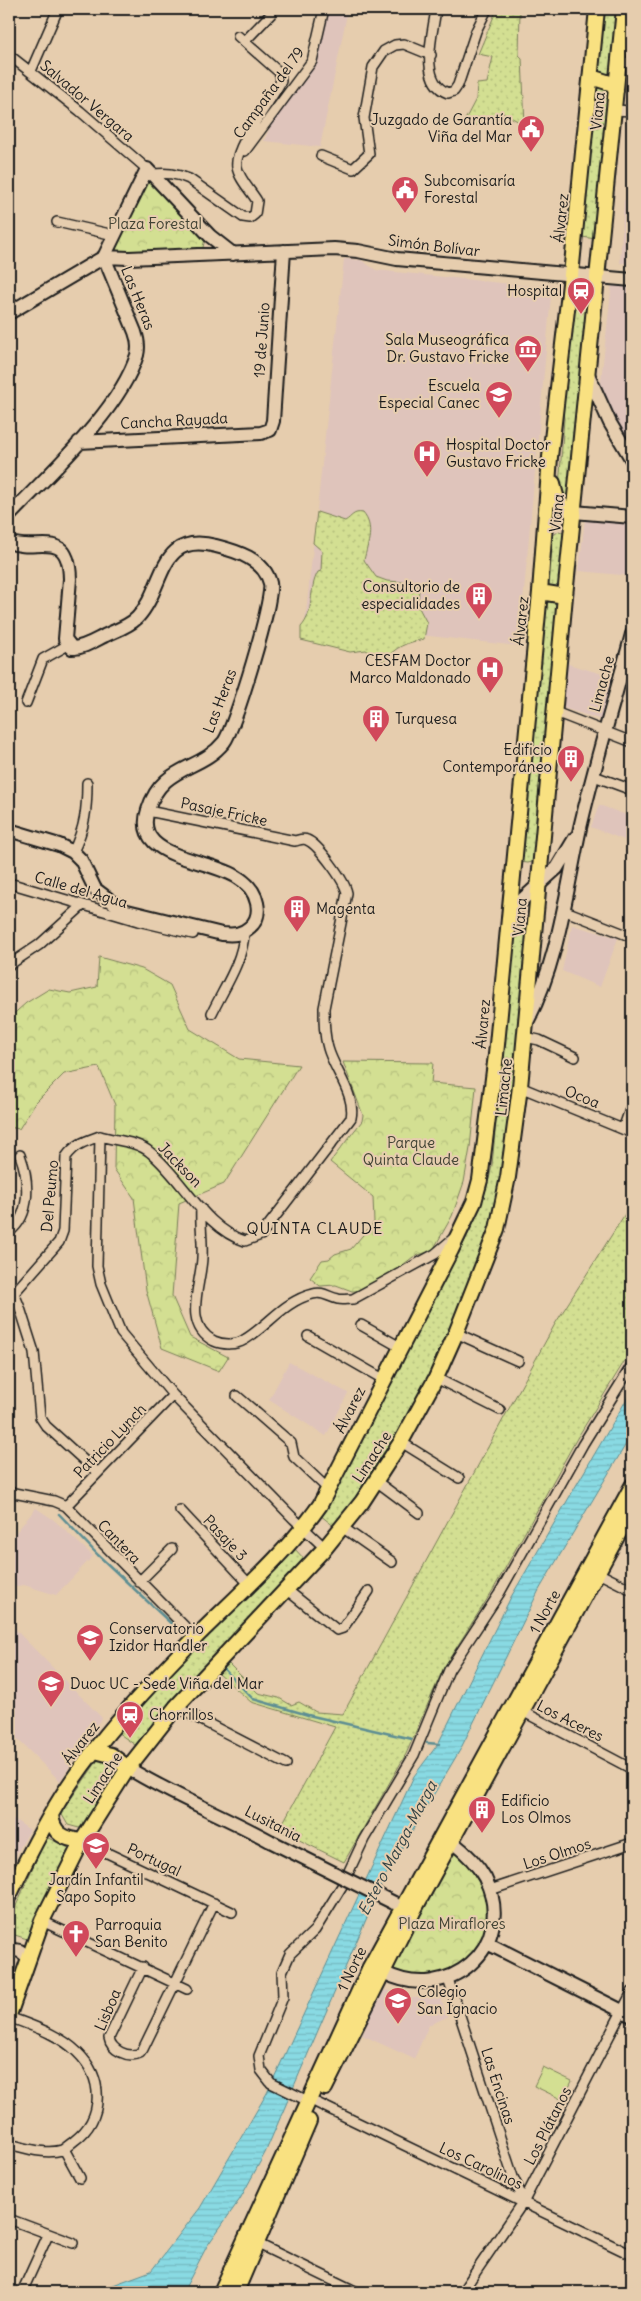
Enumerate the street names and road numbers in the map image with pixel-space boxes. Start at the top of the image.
street label: Campaña del 79 [229,43,308,142]
street label: Salvador Vergara [36,56,139,146]
street label: Viana [586,90,609,131]
street label: Álvarez [548,192,573,244]
street label: Simón Bolívar [387,230,481,261]
street label: Las Heras [117,263,160,333]
street label: 19 de Junio [249,302,274,378]
street label: Cancha Rayada [120,408,229,433]
street label: Viana [545,492,568,533]
street label: Álvarez [508,595,533,647]
street label: Limache [585,654,618,714]
street label: Las Heras [199,666,240,736]
street label: Pasaje Fricke [179,793,269,830]
street label: Calle del Agua [33,867,130,912]
street label: Viana [508,896,531,937]
street label: Álvarez [471,998,494,1050]
street label: Limache [491,1057,516,1117]
street label: Ocoa [562,1081,603,1112]
street label: Jackson [154,1138,207,1191]
street label: Del Peumo [37,1159,62,1233]
street label: Álvarez [330,1383,369,1436]
street label: Patricio Lynch [69,1399,150,1482]
street label: Limache [348,1427,395,1486]
street label: Pasaje 3 [199,1511,251,1565]
street label: Cantera [94,1515,145,1568]
street label: 1 Norte [525,1586,564,1637]
street label: Los Aceres [534,1696,607,1746]
street label: Álvarez [58,1717,103,1768]
street label: Limache [79,1748,126,1807]
street label: Lusitania [242,1801,305,1846]
street label: Los Olmos [521,1834,593,1873]
street label: Portugal [124,1839,184,1880]
street label: 1 Norte [333,1943,370,1994]
street label: Lisboa [90,1986,125,2034]
street label: Las Encinas [477,2045,520,2127]
street label: Los Plátanos [520,2083,575,2168]
street label: Los Carolinos [436,2138,526,2193]

